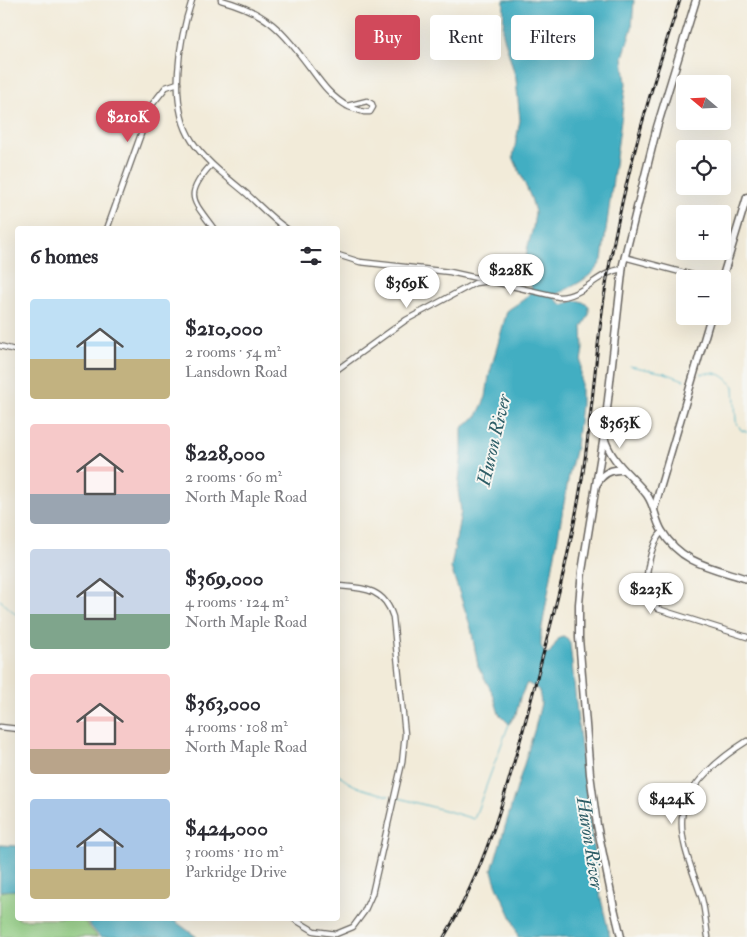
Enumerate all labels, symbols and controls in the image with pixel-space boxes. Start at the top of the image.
chip: Buy [355,15,420,60]
chip: Rent [430,15,501,60]
chip: Filters [511,15,594,60]
north arrow [676,75,731,130]
map controls [676,75,731,325]
pin: $210K [93,100,163,143]
text: $210K [107,107,149,127]
button: locate [676,140,731,195]
button: + [676,205,731,260]
icon: filters [297,242,325,270]
text: 6 homes [30,243,98,270]
pin: $228K [476,254,546,296]
text: $228K [489,260,533,280]
pin: $369K [372,266,442,309]
button: − [676,270,731,325]
text: $369K [386,273,428,293]
text: $210,000 [185,315,263,342]
icon: home [70,319,130,379]
text: 2 rooms · 54 m² [185,342,281,362]
text: Lansdown Road [185,362,287,382]
water label: Huron River [472,391,516,489]
pin: $363K [585,406,655,449]
text: $363K [600,413,640,433]
text: $228,000 [185,440,265,467]
icon: home [70,444,130,504]
text: 2 rooms · 60 m² [185,467,282,487]
text: North Maple Road [185,487,307,507]
text: $369,000 [185,565,264,592]
icon: home [70,569,130,629]
pin: $223K [616,572,686,615]
text: $223K [630,579,672,599]
text: 4 rooms · 124 m² [185,592,289,612]
text: North Maple Road [185,612,307,632]
text: $363,000 [185,690,261,717]
icon: home [70,694,130,754]
text: 4 rooms · 108 m² [185,717,288,737]
text: North Maple Road [185,737,307,757]
pin: $424K [637,782,707,825]
text: $424K [649,789,695,809]
water label: Huron River [571,794,609,892]
text: $424,000 [185,815,268,842]
icon: home [70,819,130,879]
text: 3 rooms · 110 m² [185,842,283,862]
text: Parkridge Drive [185,862,287,882]

